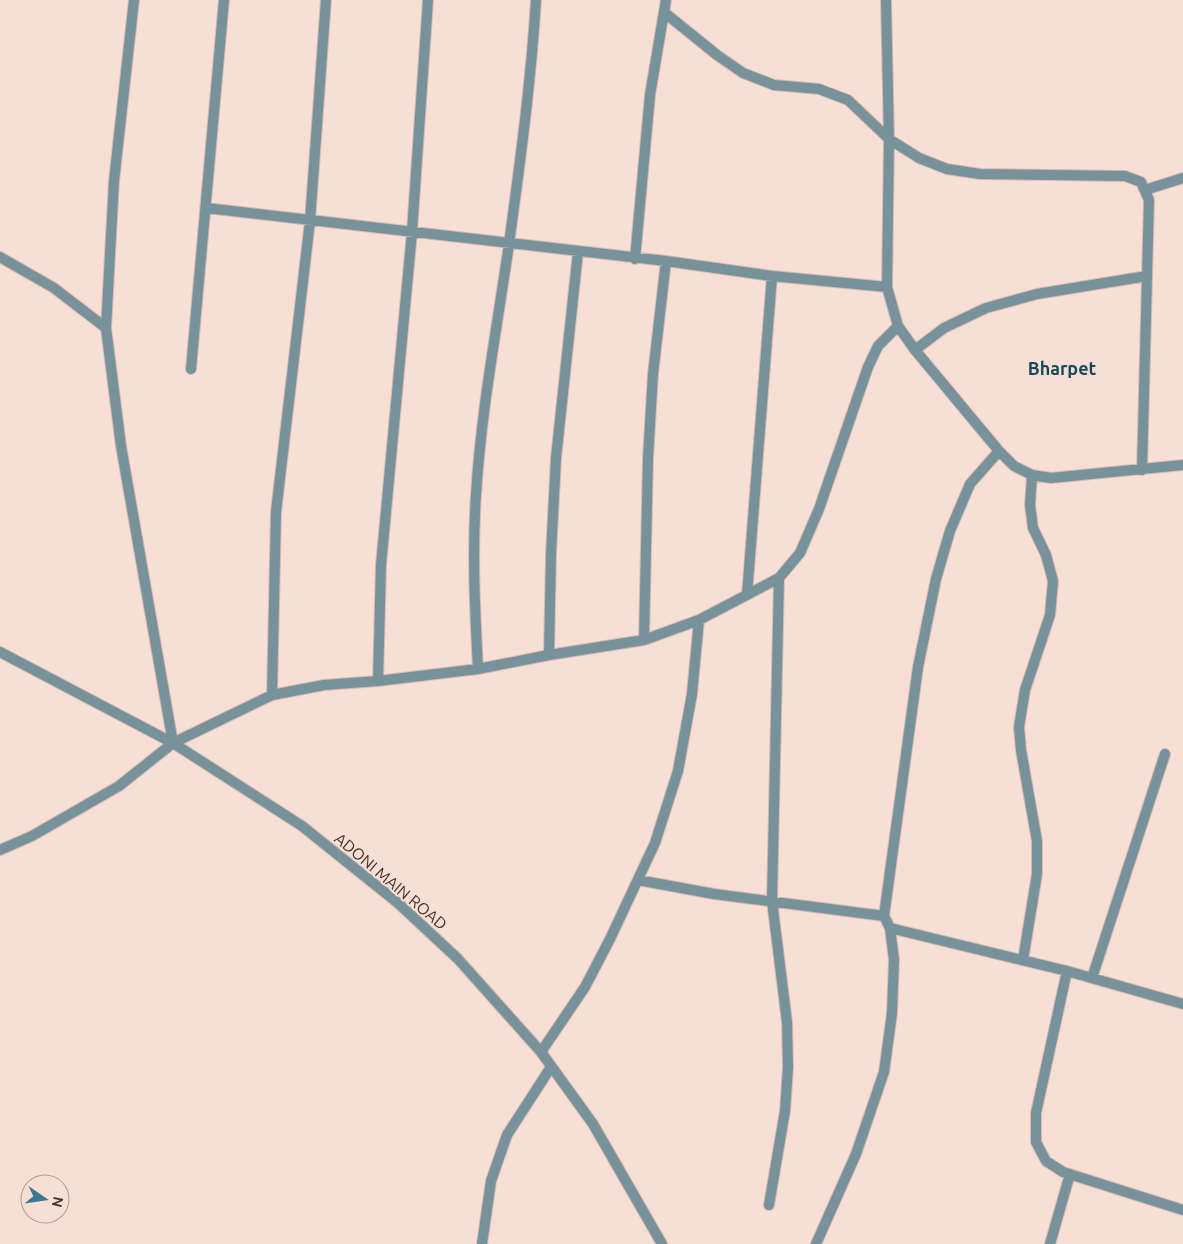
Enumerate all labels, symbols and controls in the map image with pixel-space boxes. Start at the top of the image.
district label: Bharpet [1028,358,1097,378]
street label: ADONI MAIN ROAD [331,829,451,933]
north arrow [20,1174,70,1224]
text: N [49,1195,67,1209]

